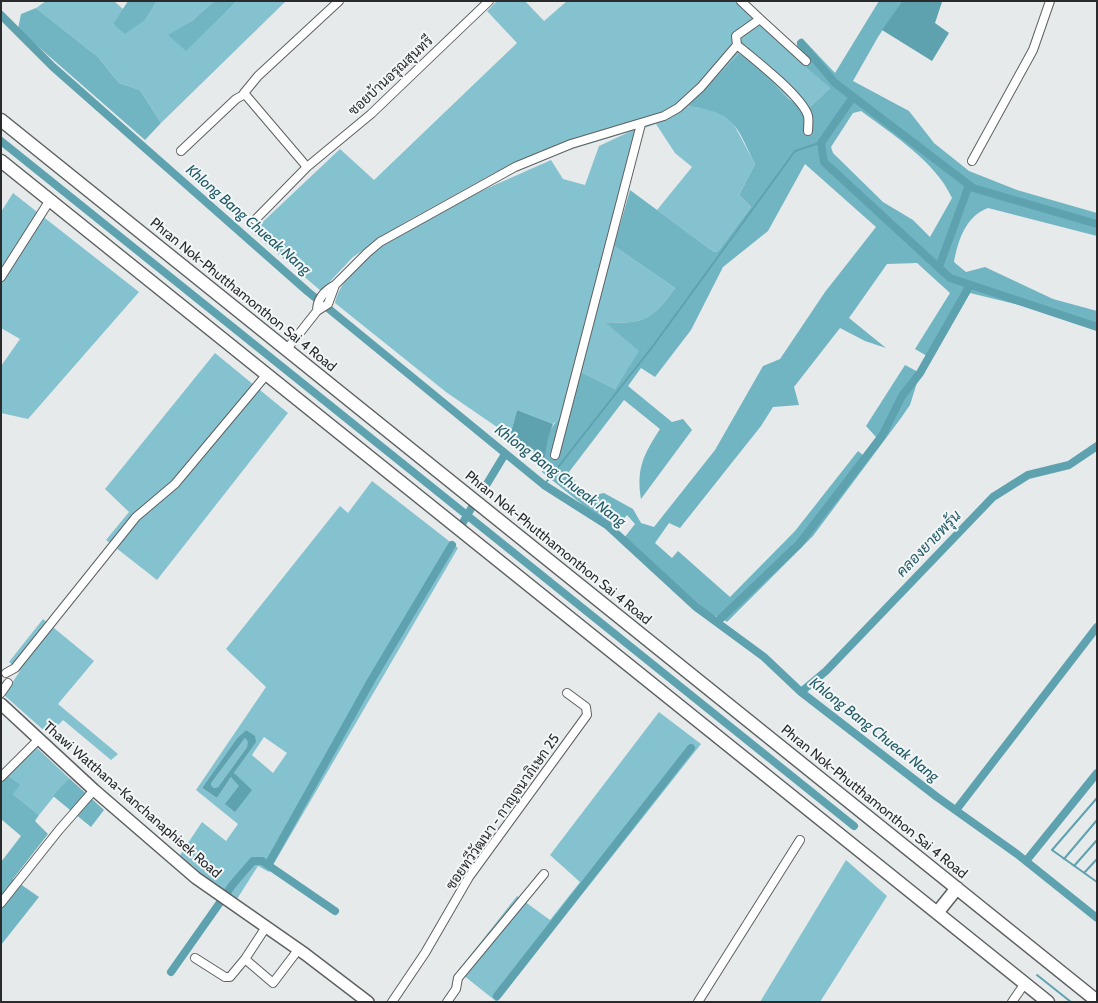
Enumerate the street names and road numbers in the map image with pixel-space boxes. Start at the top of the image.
street label: ซอยบ้านอรุณสุนทรี [345,33,437,119]
street label: Phran Nok-Phutthamonthon Sai 4 Road [146,215,340,375]
street label: Phran Nok-Phutthamonthon Sai 4 Road [461,468,655,628]
street label: Thawi Watthana-Kanchanaphisek Road [40,718,224,882]
street label: Phran Nok-Phutthamonthon Sai 4 Road [777,722,971,882]
street label: ซอยทวีวัฒนา - กาญจนาภิเษก 25 [443,731,563,893]

